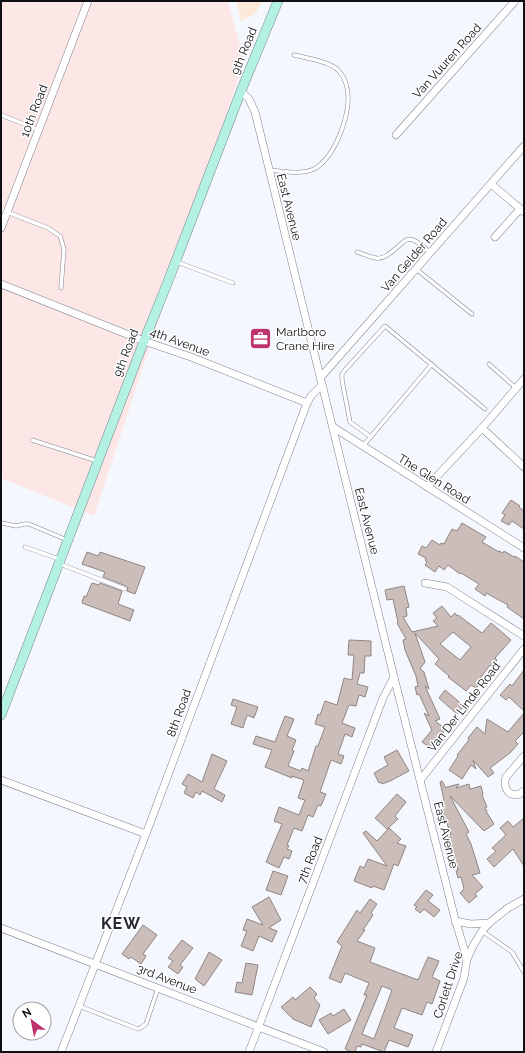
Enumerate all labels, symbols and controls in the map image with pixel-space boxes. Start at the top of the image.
street label: Van Vuuren Road [410,21,484,101]
street label: 9th Road [228,25,260,77]
street label: 10th Road [18,83,50,139]
street label: East Avenue [274,172,304,242]
street label: Van Gelder Road [378,215,450,295]
street label: 4th Avenue [148,325,212,359]
place label: Marlboro Crane Hire [276,325,335,353]
office icon: Marlboro Crane Hire [247,326,273,352]
street label: 9th Road [111,327,141,379]
street label: The Glen Road [395,451,473,507]
street label: East Avenue [352,486,382,556]
street label: Van Der Linde Road [425,659,503,755]
street label: 8th Road [164,687,194,739]
street label: East Avenue [431,800,461,870]
street label: 7th Road [295,834,325,886]
district label: KEW [101,914,141,933]
street label: Corlett Drive [431,950,465,1020]
street label: 3rd Avenue [135,961,199,997]
north arrow [12,1001,52,1041]
text: N [20,1005,34,1021]

